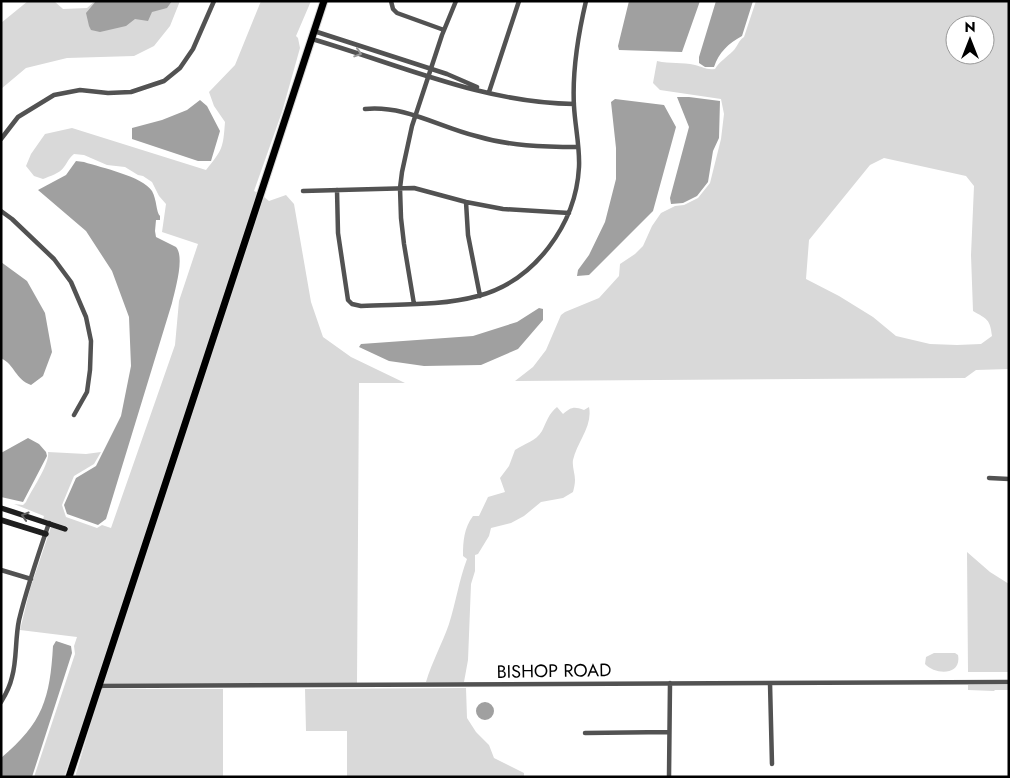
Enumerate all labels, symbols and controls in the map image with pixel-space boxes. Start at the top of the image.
north arrow [945,15,995,65]
text: N [964,17,976,37]
one-way arrow [353,48,362,58]
one-way arrow [22,511,30,521]
street label: BISHOP ROAD [497,657,611,685]

